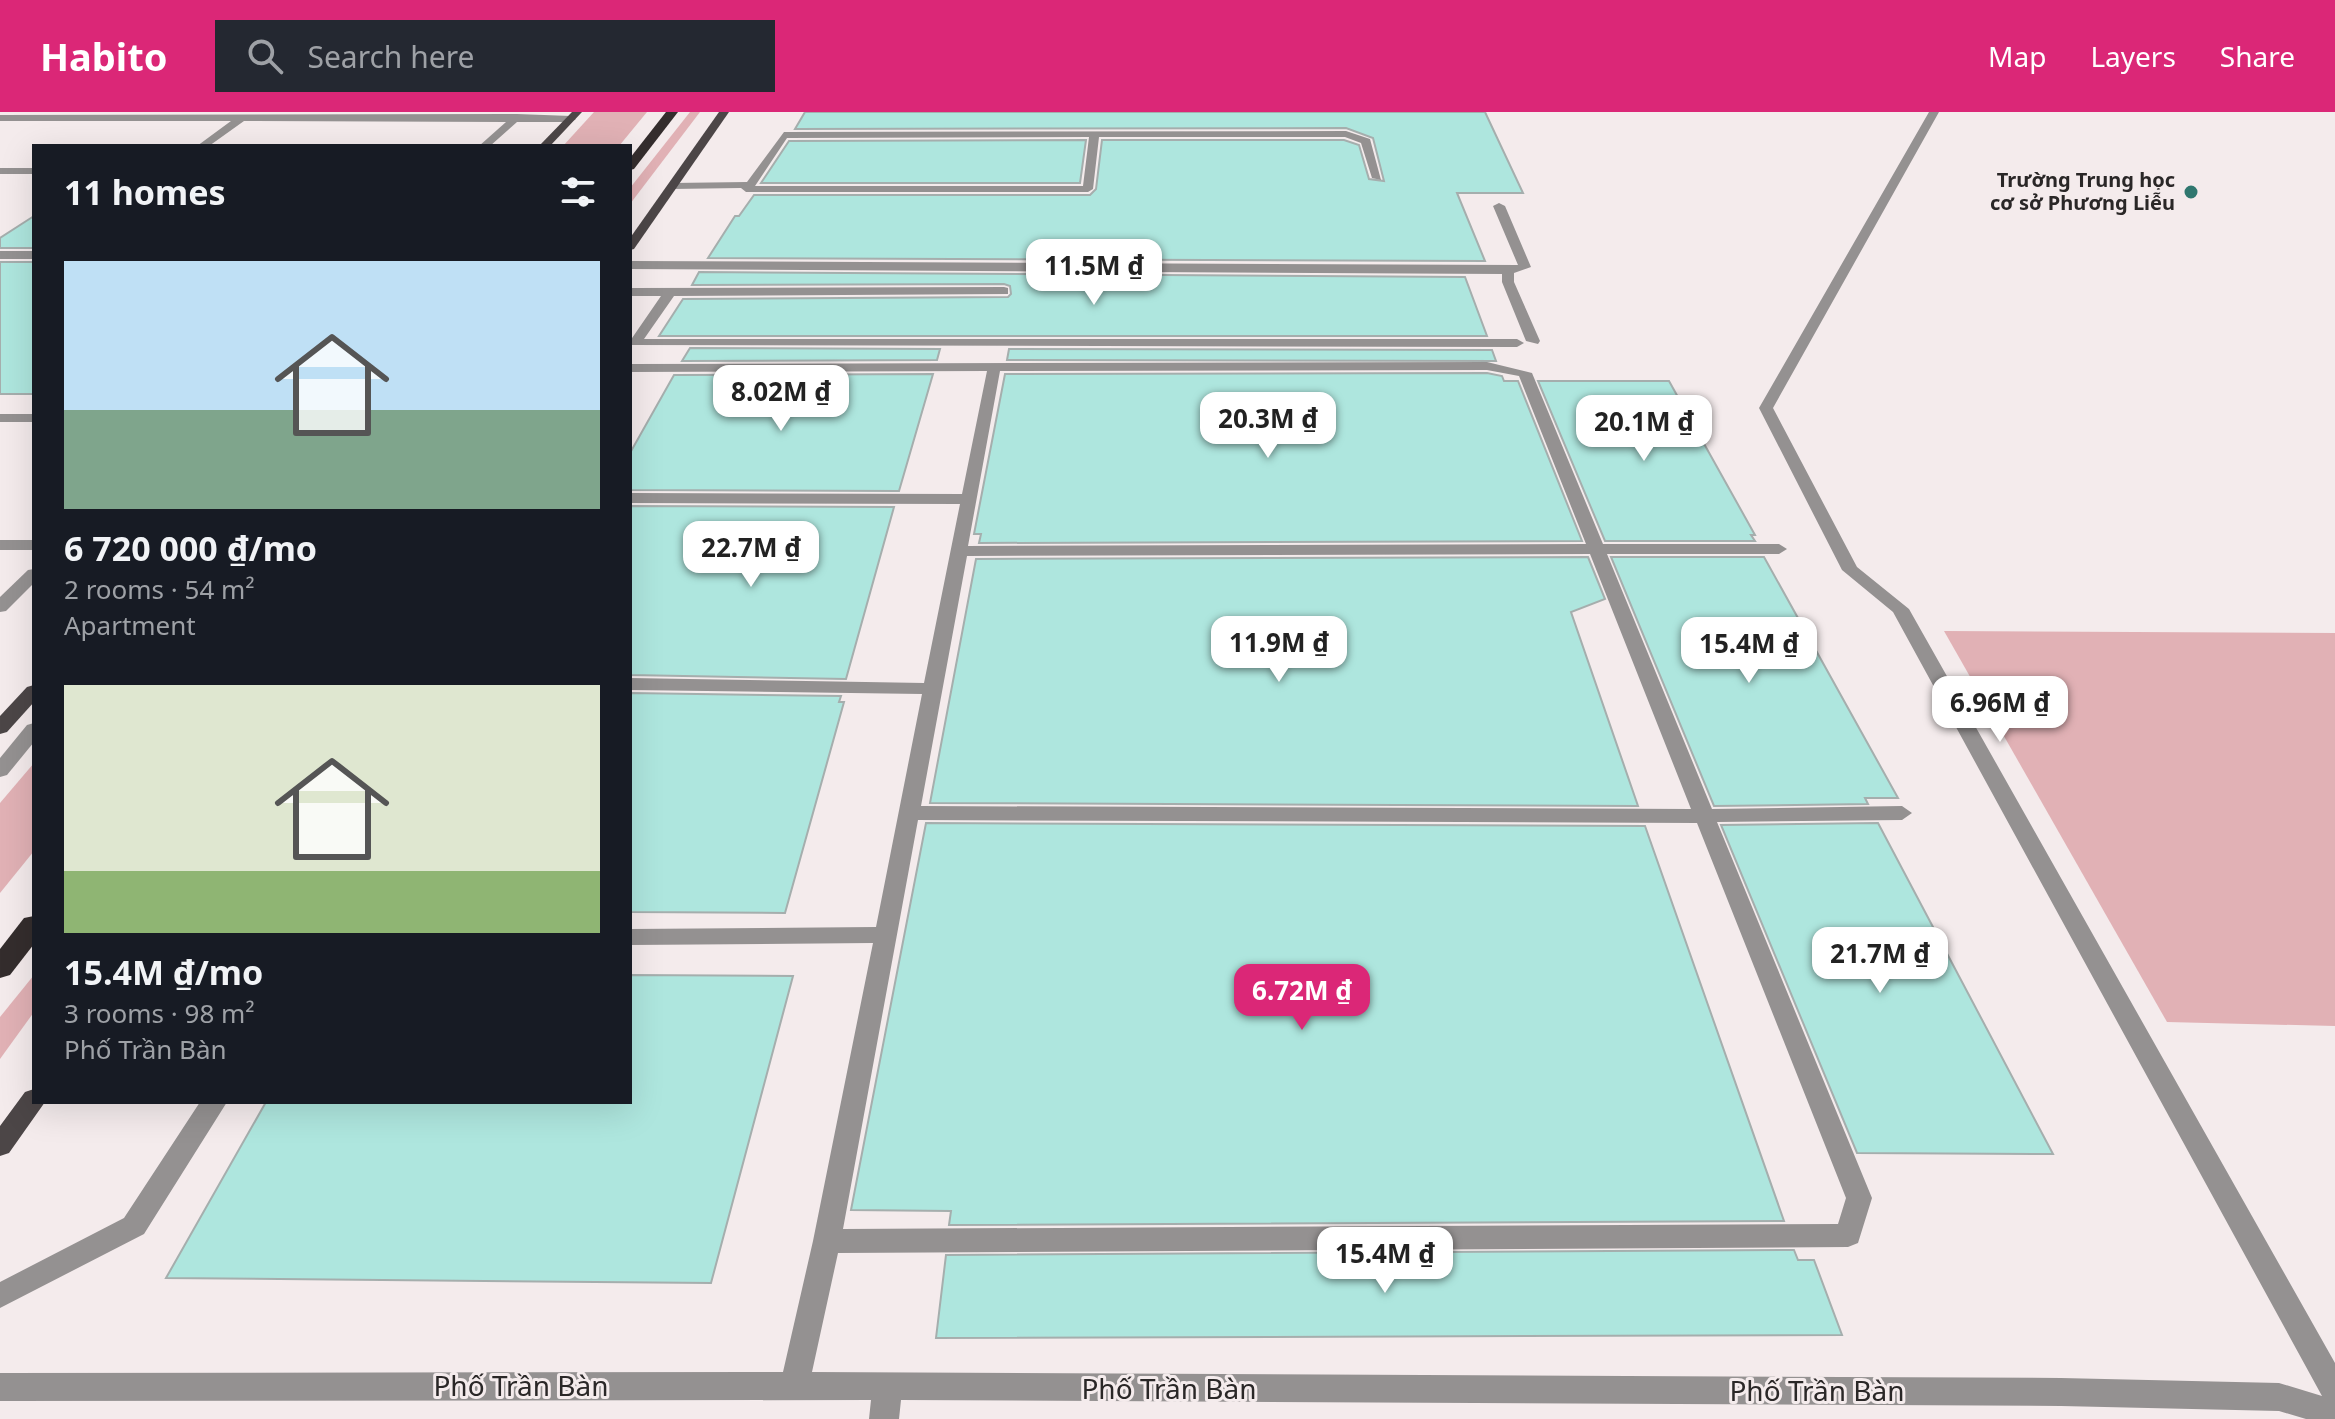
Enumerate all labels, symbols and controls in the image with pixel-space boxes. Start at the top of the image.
search box [215,20,775,92]
text: Habito [40,30,167,82]
icon: search [243,34,287,78]
text: Search here [307,36,474,77]
text: Map [1988,37,2046,75]
text: Layers [2090,37,2176,75]
text: Share [2220,37,2295,75]
place label: Trường Trung học cơ sở Phương Liễu [1990,166,2175,216]
text: 11 homes [64,169,226,215]
icon: filters [556,170,600,214]
marker: Trường Trung học cơ sở Phương Liễu [2182,183,2200,201]
pin: 11.5M ₫ [1020,239,1168,307]
text: 11.5M ₫ [1044,247,1144,283]
icon: home [260,313,404,457]
pin: 8.02M ₫ [707,365,855,433]
text: 8.02M ₫ [731,373,831,409]
pin: 20.3M ₫ [1194,392,1342,460]
pin: 20.1M ₫ [1570,395,1718,463]
text: 20.3M ₫ [1218,400,1318,436]
text: 20.1M ₫ [1594,403,1694,439]
pin: 22.7M ₫ [677,521,825,589]
text: 6 720 000 ₫/mo [64,525,317,571]
text: 22.7M ₫ [701,529,801,565]
text: 2 rooms · 54 m² [64,571,254,607]
text: Apartment [64,607,196,643]
pin: 11.9M ₫ [1205,616,1353,684]
pin: 15.4M ₫ [1675,617,1823,685]
text: 11.9M ₫ [1229,624,1329,660]
text: 15.4M ₫ [1699,625,1799,661]
pin: 6.96M ₫ [1926,676,2074,744]
text: 6.96M ₫ [1950,684,2050,720]
icon: home [260,737,404,881]
pin: 21.7M ₫ [1806,927,1954,995]
text: 21.7M ₫ [1830,935,1930,971]
text: 15.4M ₫/mo [64,949,263,995]
pin: 6.72M ₫ [1228,964,1376,1032]
text: 6.72M ₫ [1252,972,1352,1008]
text: 3 rooms · 98 m² [64,995,254,1031]
text: Phố Trần Bàn [64,1031,227,1067]
pin: 15.4M ₫ [1311,1227,1459,1295]
text: 15.4M ₫ [1335,1235,1435,1271]
street label: Phố Trần Bàn [433,1366,609,1404]
street label: Phố Trần Bàn [1081,1369,1257,1407]
street label: Phố Trần Bàn [1729,1371,1905,1409]

